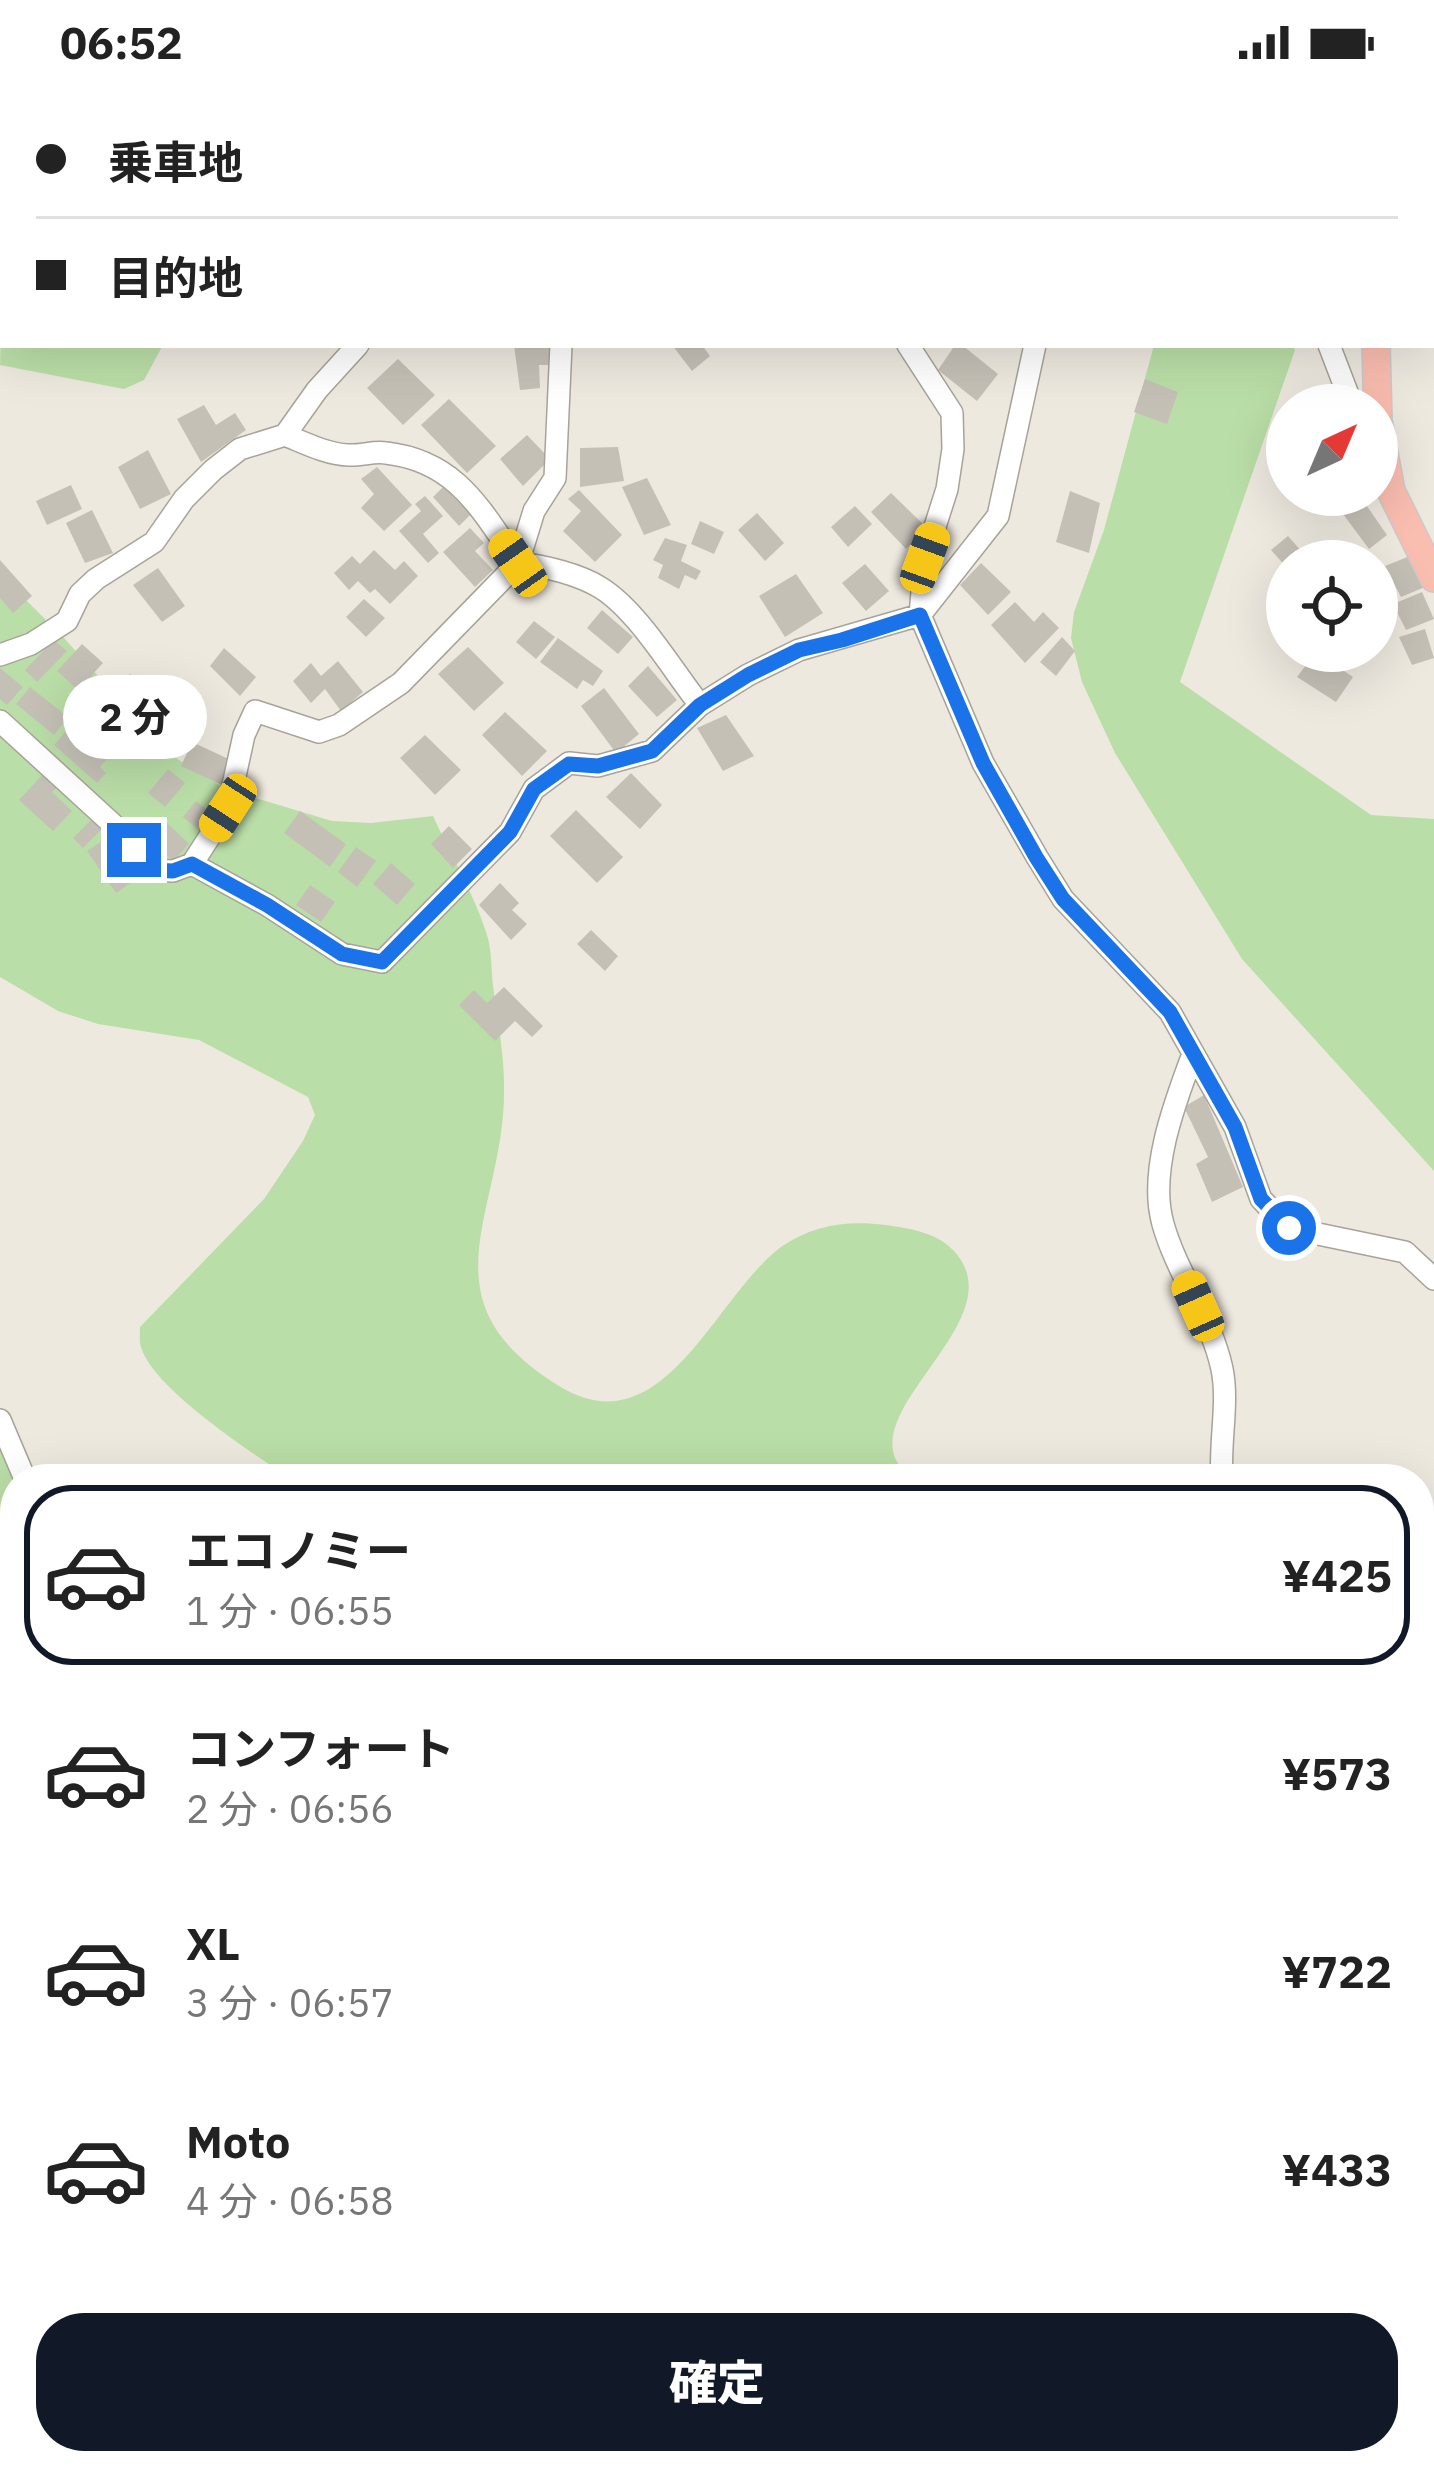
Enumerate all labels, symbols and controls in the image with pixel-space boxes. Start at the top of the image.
text: 06:52 [60,13,183,71]
text: 乗車地 [108,133,243,191]
text: 目的地 [108,248,243,306]
north arrow [1266,384,1398,516]
map controls [1266,384,1398,672]
car [896,518,954,598]
car [483,523,553,603]
button: locate [1266,540,1398,672]
callout: 2 分 [62,676,206,760]
text: 2 分 [99,691,171,742]
car [193,768,263,848]
route end [107,823,161,877]
route start [1262,1201,1316,1255]
car [1167,1266,1229,1346]
icon: car [42,1521,150,1629]
text: エコノミー [186,1521,411,1579]
text: ¥425 [1282,1546,1392,1604]
text: 1 分 · 06:55 [186,1585,394,1636]
icon: car [42,1719,150,1827]
text: コンフォート [186,1719,455,1777]
text: ¥573 [1282,1744,1392,1802]
text: 2 分 · 06:56 [186,1783,394,1834]
text: XL [186,1914,240,1972]
icon: car [42,1917,150,2025]
text: ¥722 [1282,1942,1392,2000]
text: 3 分 · 06:57 [186,1977,394,2028]
text: Moto [186,2112,290,2170]
icon: car [42,2115,150,2223]
text: ¥433 [1282,2140,1392,2198]
text: 4 分 · 06:58 [186,2175,394,2226]
button: 確定 [36,2313,1398,2451]

